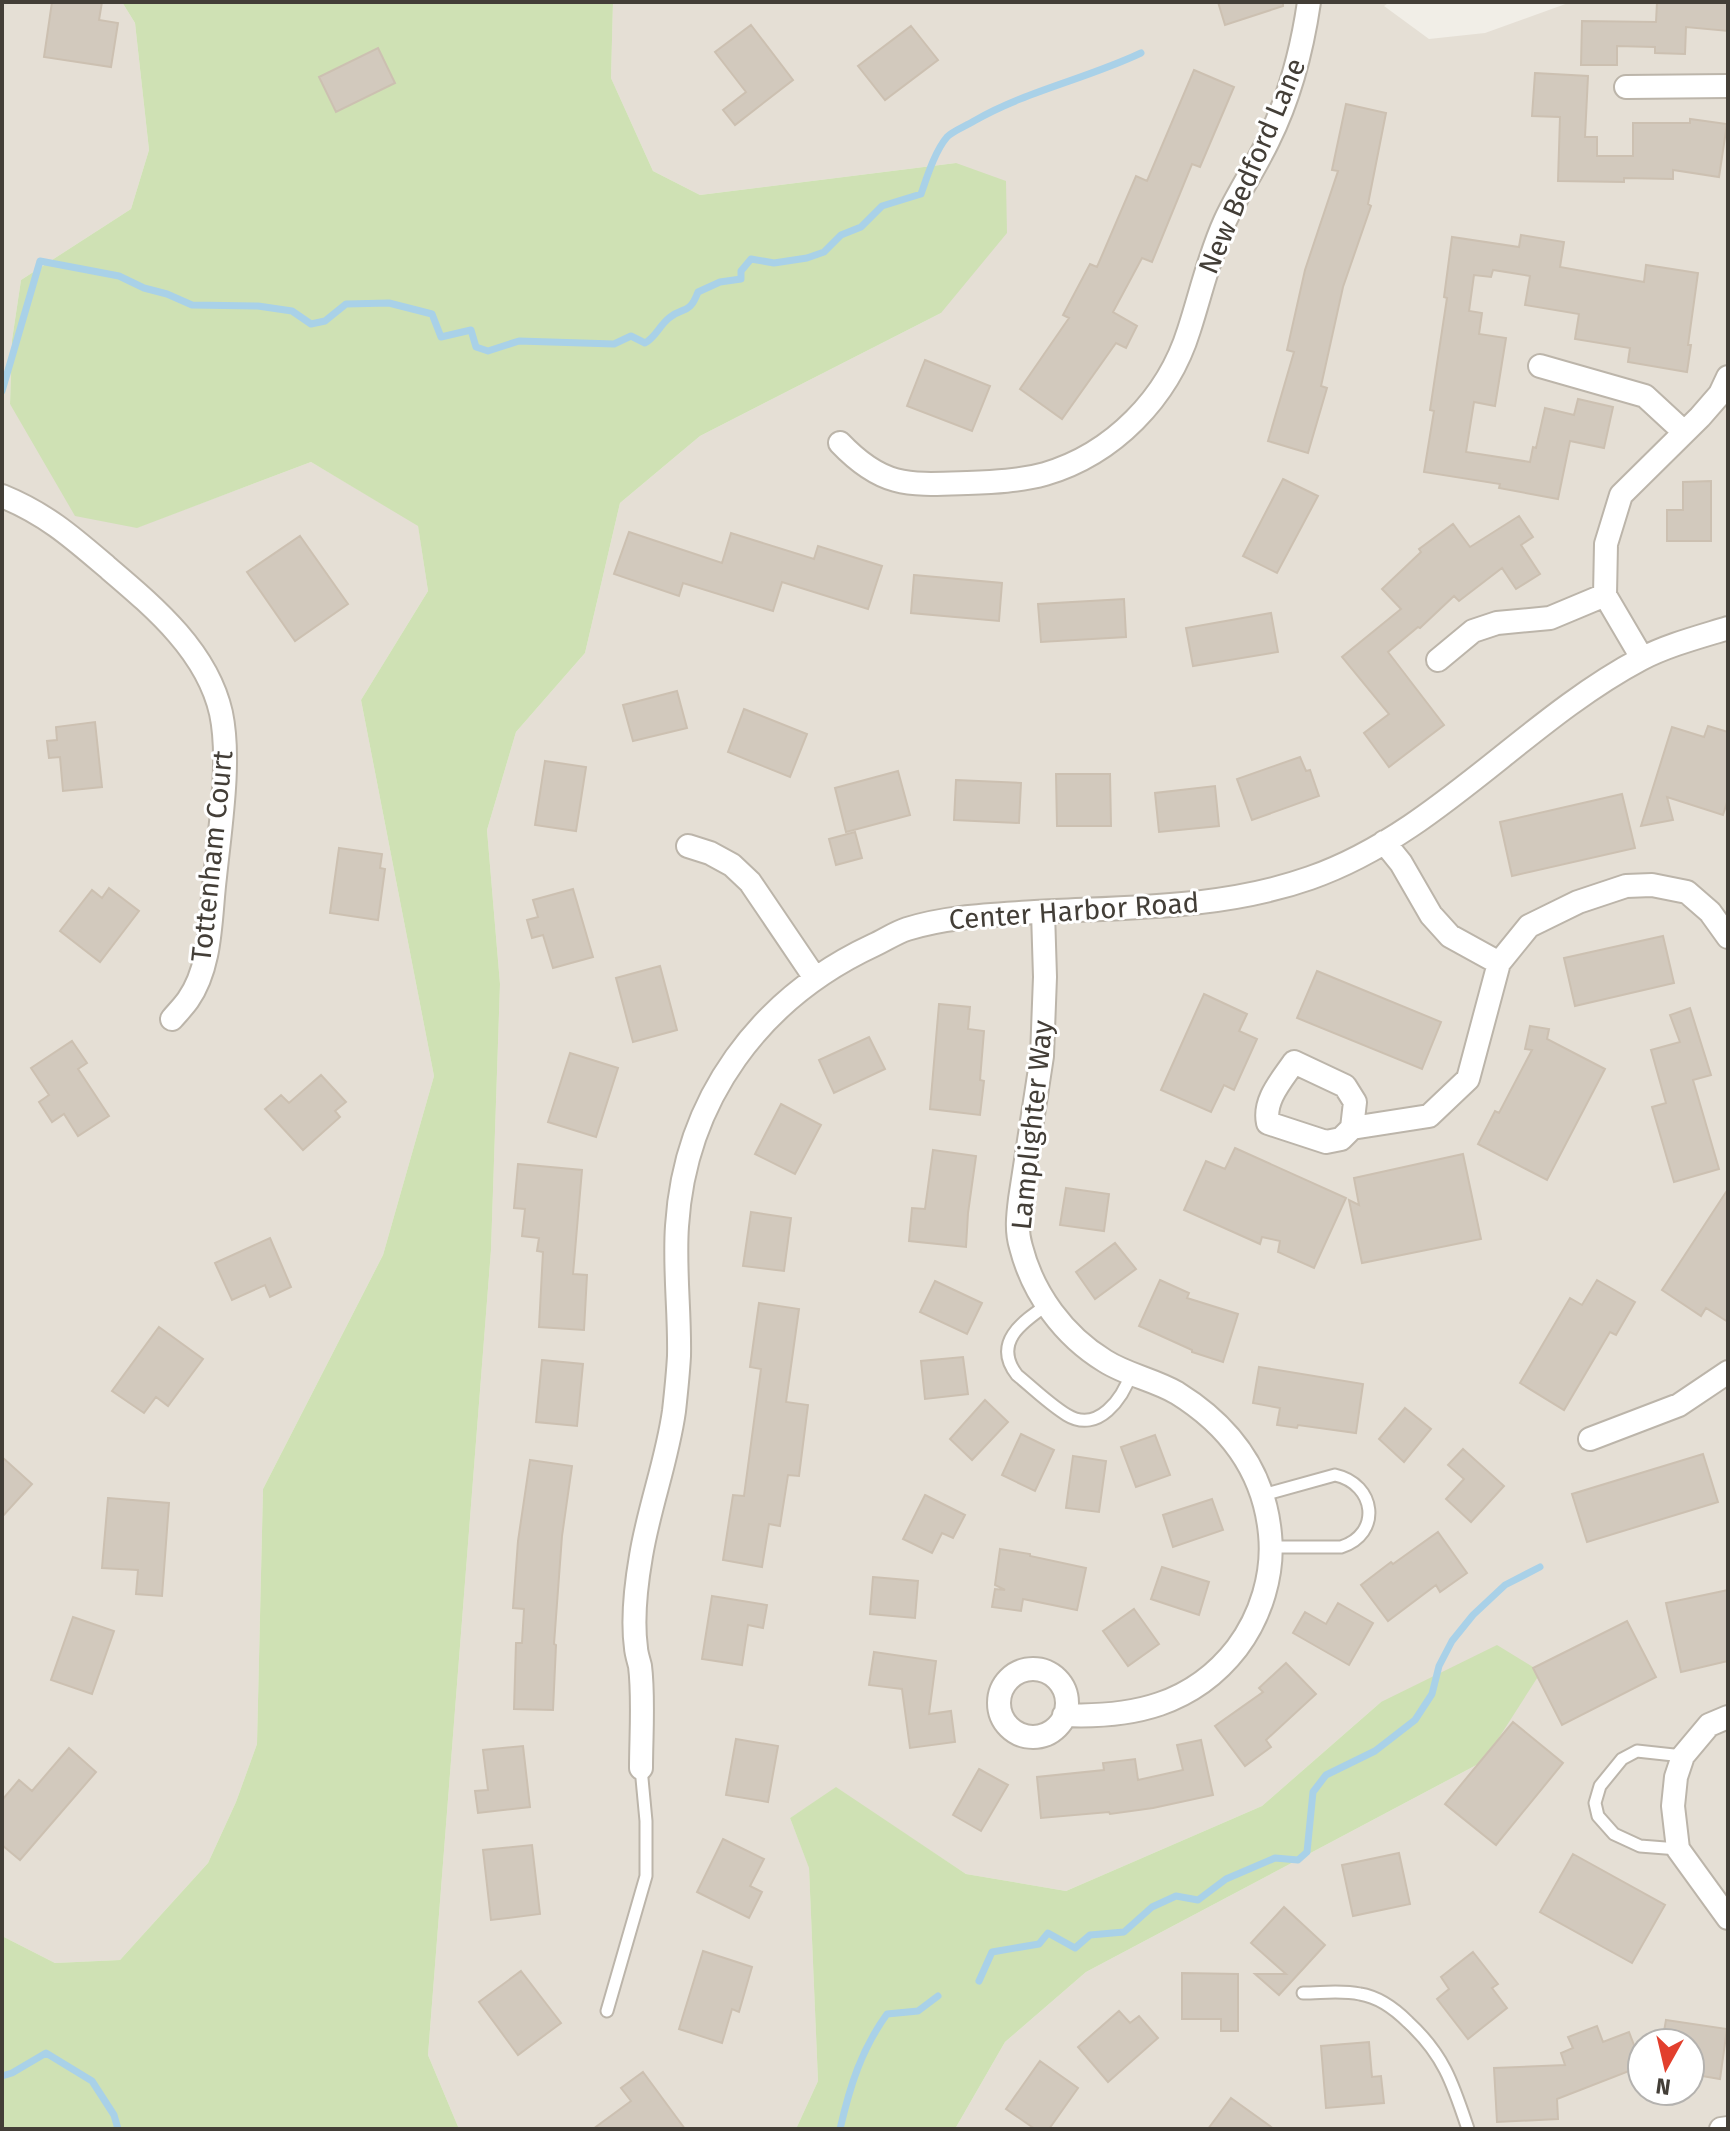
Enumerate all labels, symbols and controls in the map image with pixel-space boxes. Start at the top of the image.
street label: New Bedford Lane [1192,53,1312,279]
street label: Tottenham Court [184,748,240,963]
street label: Center Harbor Road [948,886,1200,936]
street label: Lamplighter Way [1005,1018,1059,1231]
north arrow [1626,2027,1706,2107]
text: N [1654,2072,1672,2101]

